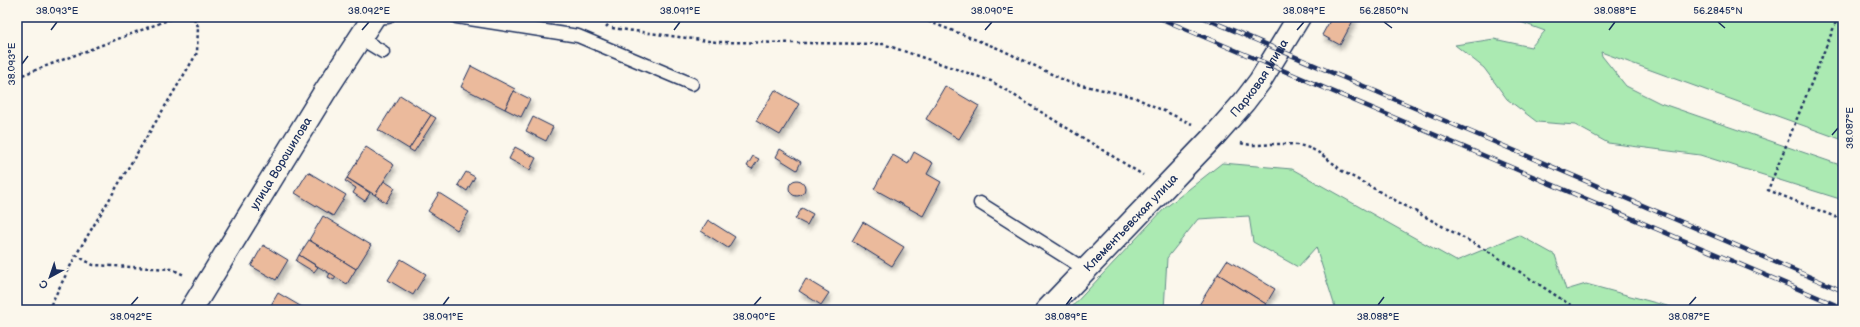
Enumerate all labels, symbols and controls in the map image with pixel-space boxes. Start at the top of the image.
text: 38.093°E [36,5,79,17]
text: 38.092°E [348,5,391,17]
text: 38.091°E [660,5,701,17]
text: 38.090°E [971,5,1014,17]
text: 38.089°E [1283,5,1326,17]
text: 56.2850°N [1359,5,1409,17]
text: 38.088°E [1594,5,1637,17]
text: 56.2845°N [1693,5,1743,17]
street label: Парковая улица [1227,36,1291,120]
text: 38.093°E [6,42,18,85]
text: 38.087°E [1844,107,1856,149]
street label: улица Ворошилова [247,114,315,212]
street label: Клементьевская улица [1081,171,1181,275]
north arrow [30,257,70,297]
text: С [37,277,51,292]
text: 38.092°E [110,311,153,323]
text: 38.091°E [423,311,464,323]
text: 38.090°E [733,311,776,323]
text: 38.089°E [1045,311,1088,323]
text: 38.088°E [1357,311,1400,323]
text: 38.087°E [1668,311,1710,323]

